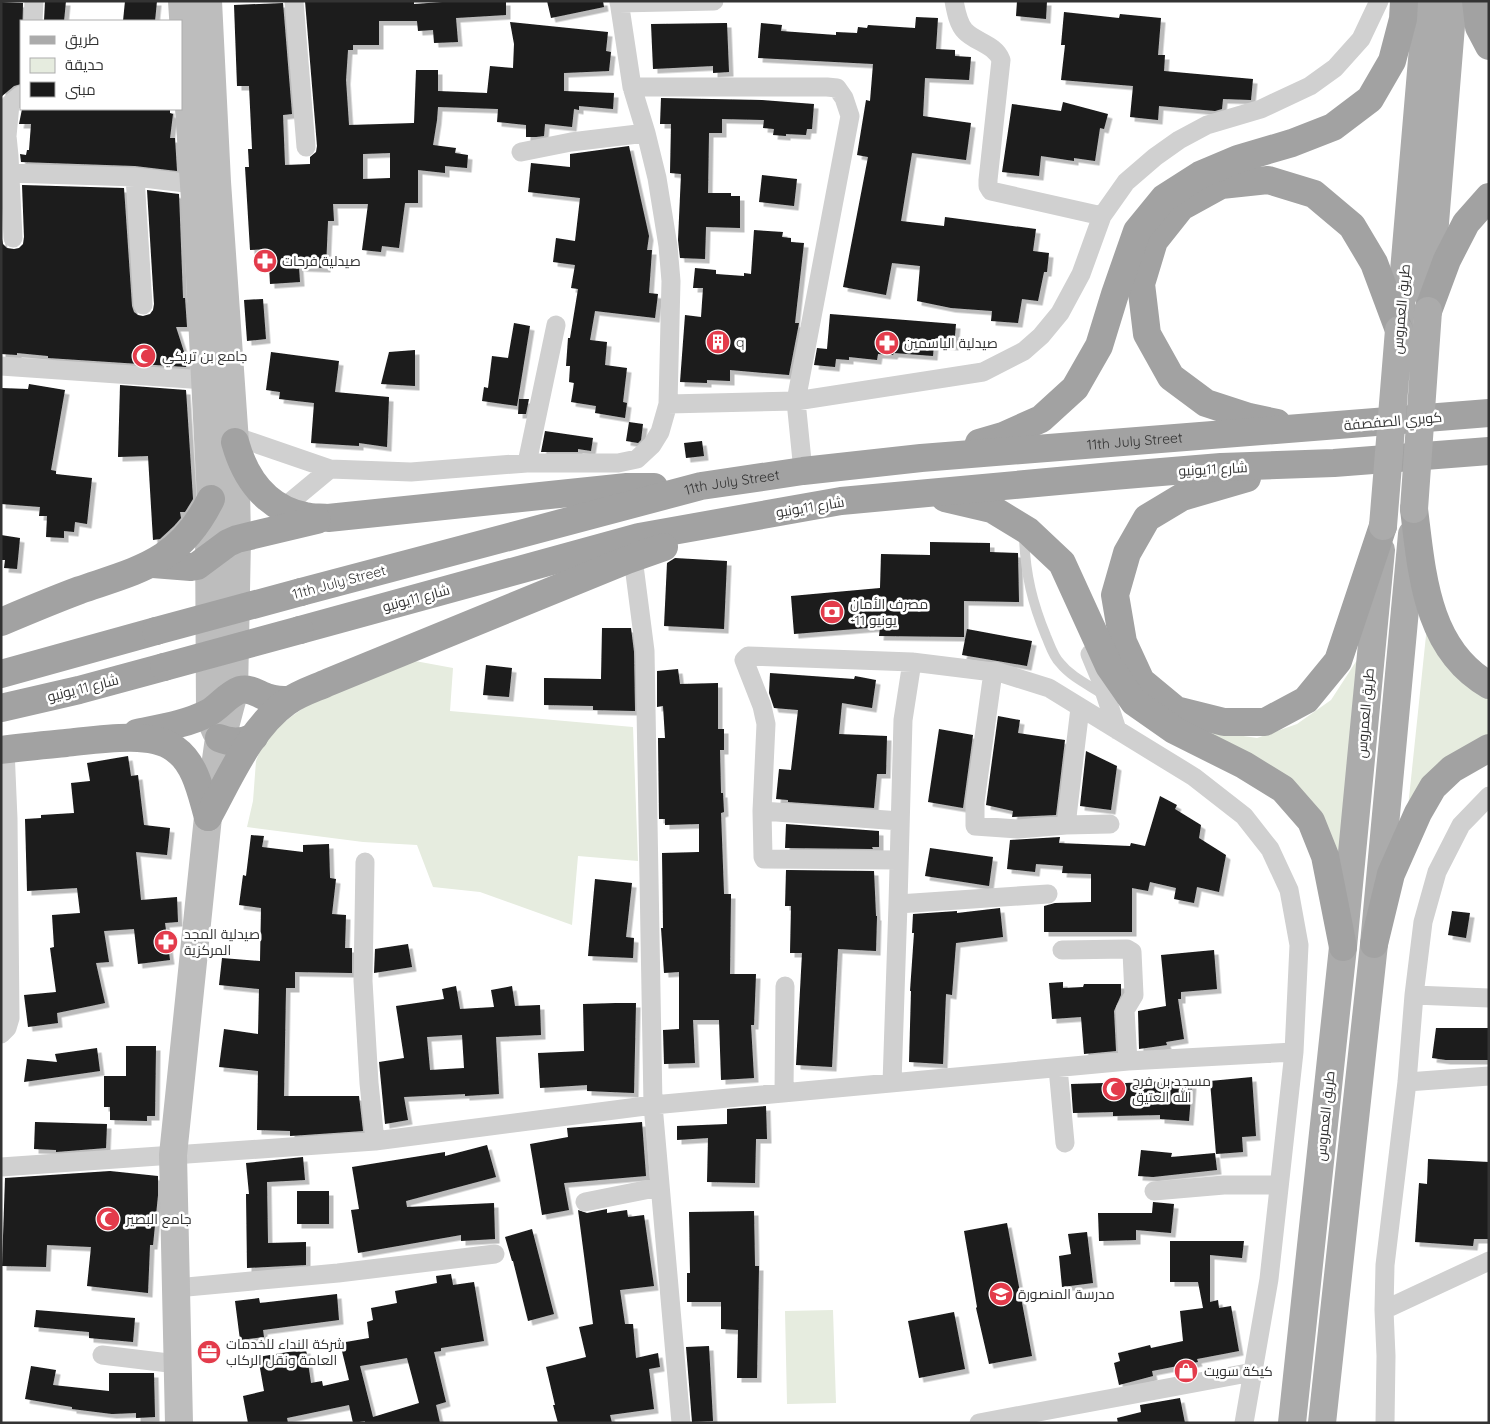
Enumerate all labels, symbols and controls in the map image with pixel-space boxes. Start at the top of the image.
legend [20,20,182,110]
text: طريق [65,30,99,50]
text: حديقة [65,55,104,74]
text: مبنى [65,80,96,100]
pharmacy icon: صيدلية فرحات [252,248,278,274]
place label: صيدلية فرحات [282,252,361,270]
street label: طريق العمروس [1388,263,1414,355]
building icon: q [705,329,731,355]
pharmacy icon: صيدلية الياسمين [874,330,900,356]
place label: q [736,333,744,351]
place label: صيدلية الياسمين [904,334,998,352]
mosque icon: جامع بن تريكي [131,343,157,369]
place label: جامع بن تريكي [162,347,247,368]
street label: كوبري الصفصفة [1343,408,1443,437]
street label: 11th July Street [1086,428,1184,454]
street label: شارع 11يونيو [1178,458,1248,480]
street label: 11th July Street [682,466,781,499]
street label: شارع 11يونيو [774,493,846,521]
street label: 11th July Street [290,561,388,603]
street label: شارع 11يونيو [380,580,452,616]
place label: مصرف الأمان -11 يونيو [850,595,928,629]
bank icon: مصرف الأمان -11 يونيو [819,599,845,625]
street label: طريق العمروس [1352,667,1378,759]
street label: شارع 11 يونيو [45,670,121,706]
place label: صيدلية المجد المركزية [184,925,260,959]
pharmacy icon: صيدلية المجد المركزية [153,929,179,955]
street label: طريق العمروس [1311,1070,1339,1162]
place label: مسجد بن فرج الله العتيق [1132,1072,1211,1106]
mosque icon: مسجد بن فرج الله العتيق [1101,1076,1127,1102]
mosque icon: جامع البصير [95,1206,121,1232]
place label: جامع البصير [125,1210,192,1228]
school or university icon: مدرسة المنصورة [988,1281,1014,1307]
place label: مدرسة المنصورة [1018,1285,1115,1303]
place label: شركة النداء للخدمات العامة ونقل الركاب [226,1335,345,1369]
office icon: شركة النداء للخدمات العامة ونقل الركاب [196,1339,222,1365]
shop icon: كيكة سويت [1173,1358,1199,1384]
place label: كيكة سويت [1204,1362,1273,1380]

